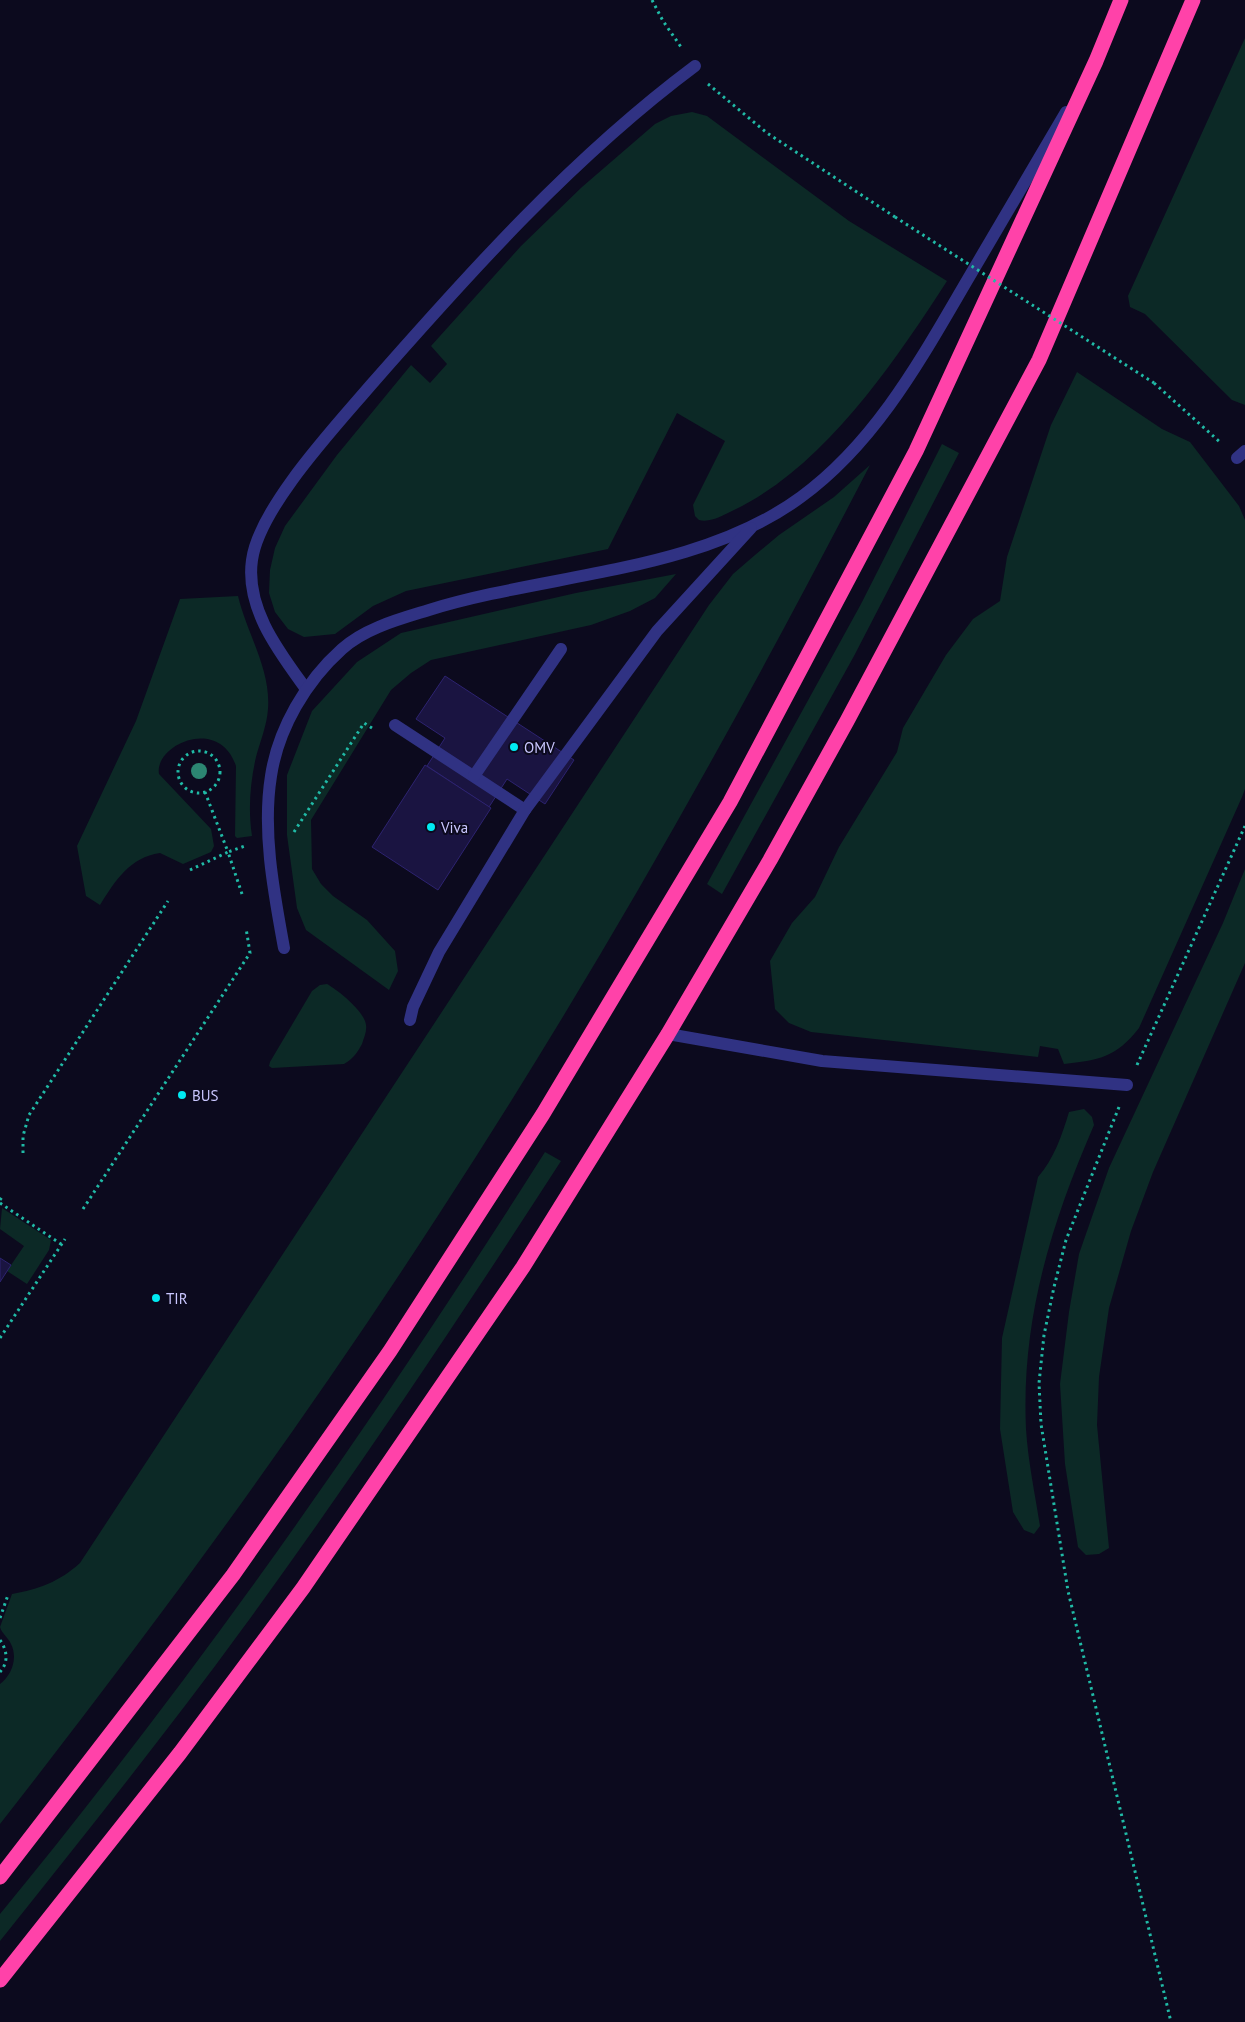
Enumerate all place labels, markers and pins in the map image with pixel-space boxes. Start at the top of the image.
place label: OMV [524,738,555,757]
marker: OMV [508,741,520,753]
place label: Viva [440,818,468,837]
marker: Viva [425,821,437,833]
place label: BUS [192,1086,219,1105]
marker: BUS [176,1089,188,1101]
place label: TIR [166,1289,188,1308]
marker: TIR [150,1292,162,1304]

